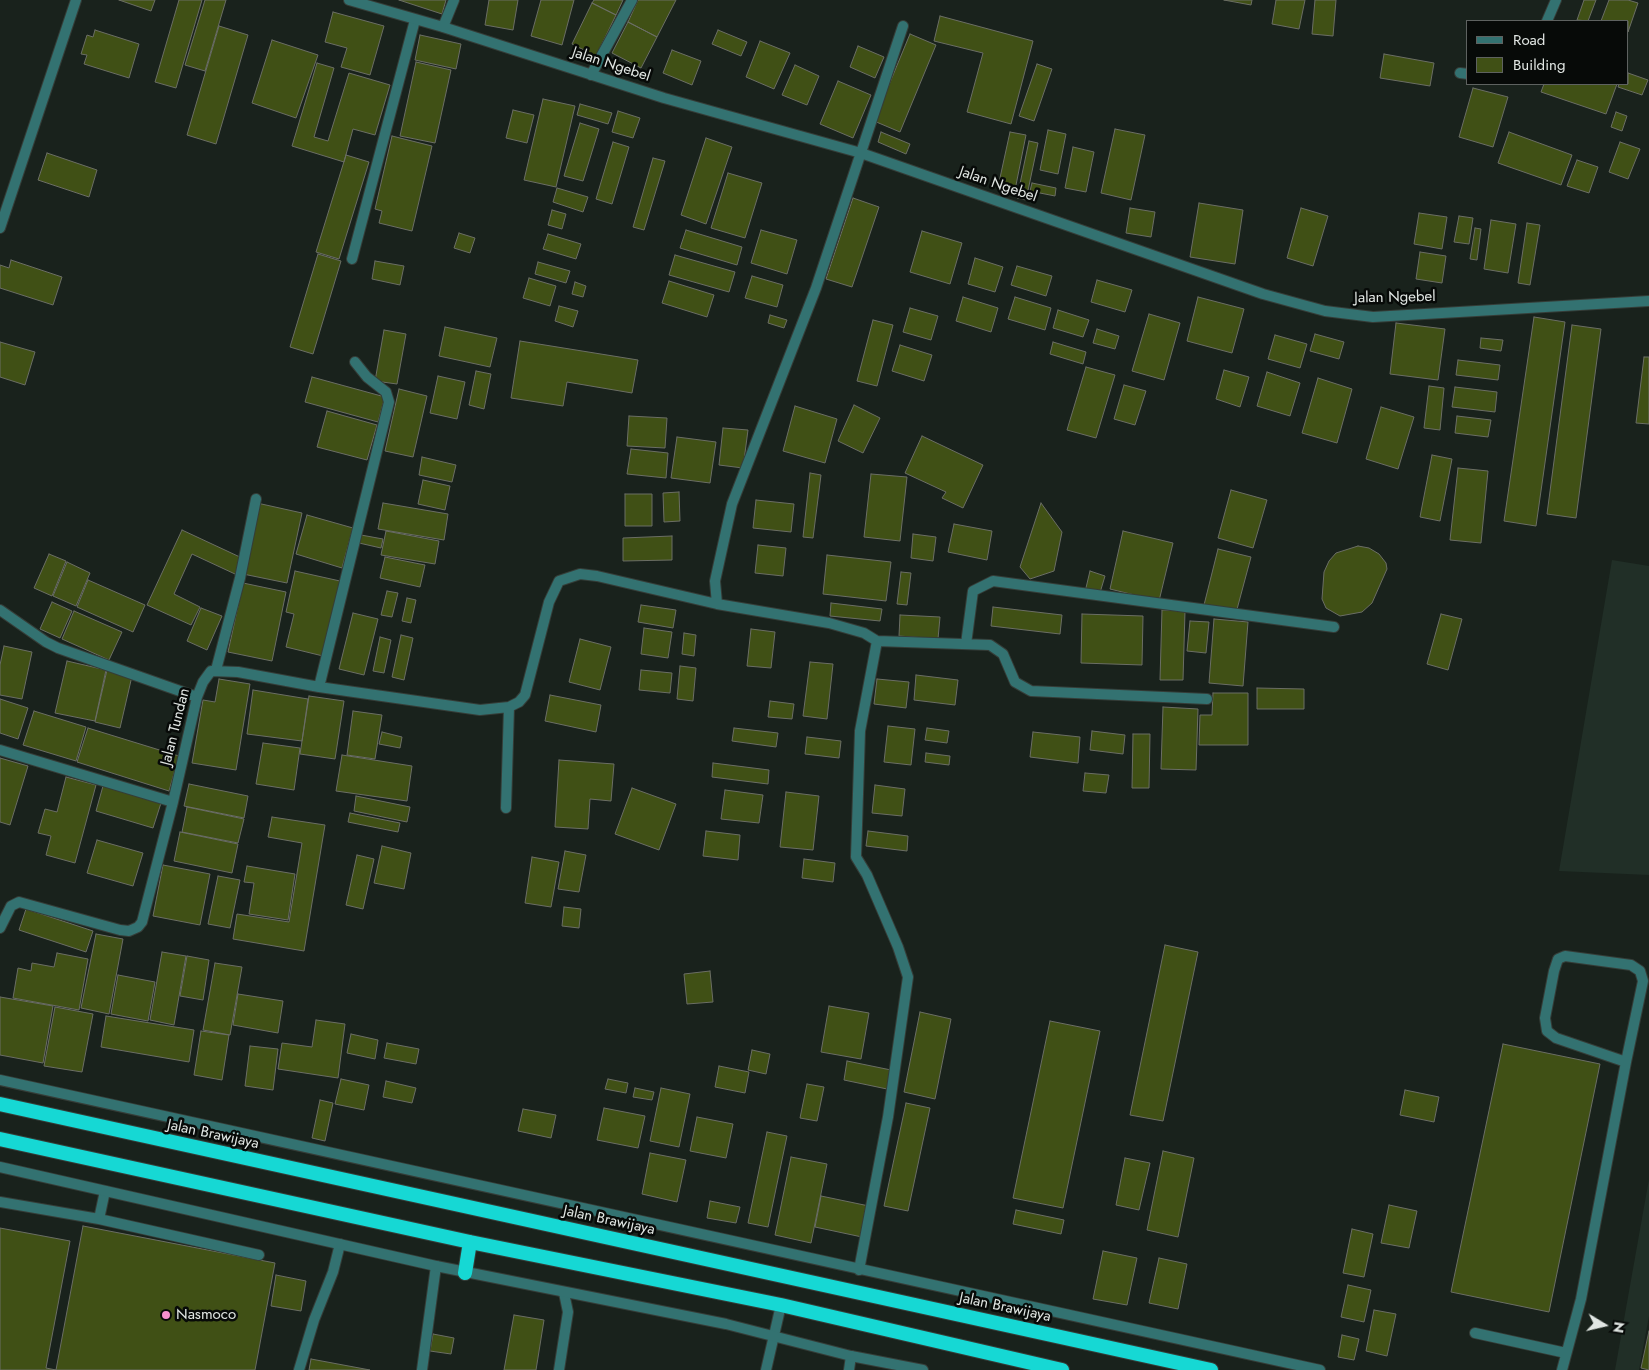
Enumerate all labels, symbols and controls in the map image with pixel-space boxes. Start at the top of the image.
legend [1466,20,1629,85]
text: Road [1513,29,1545,51]
street label: Jalan Ngebel [569,44,653,86]
text: Building [1513,54,1565,76]
street label: Jalan Ngebel [957,163,1039,207]
street label: Jalan Ngebel [1354,288,1436,308]
street label: Jalan Tundan [158,686,194,768]
street label: Jalan Brawijaya [165,1116,261,1154]
street label: Jalan Brawijaya [561,1202,657,1240]
street label: Jalan Brawijaya [957,1289,1053,1327]
north arrow [1579,1300,1629,1350]
place label: Nasmoco [176,1306,236,1324]
marker: Nasmoco [160,1309,172,1321]
text: N [1608,1320,1630,1334]

